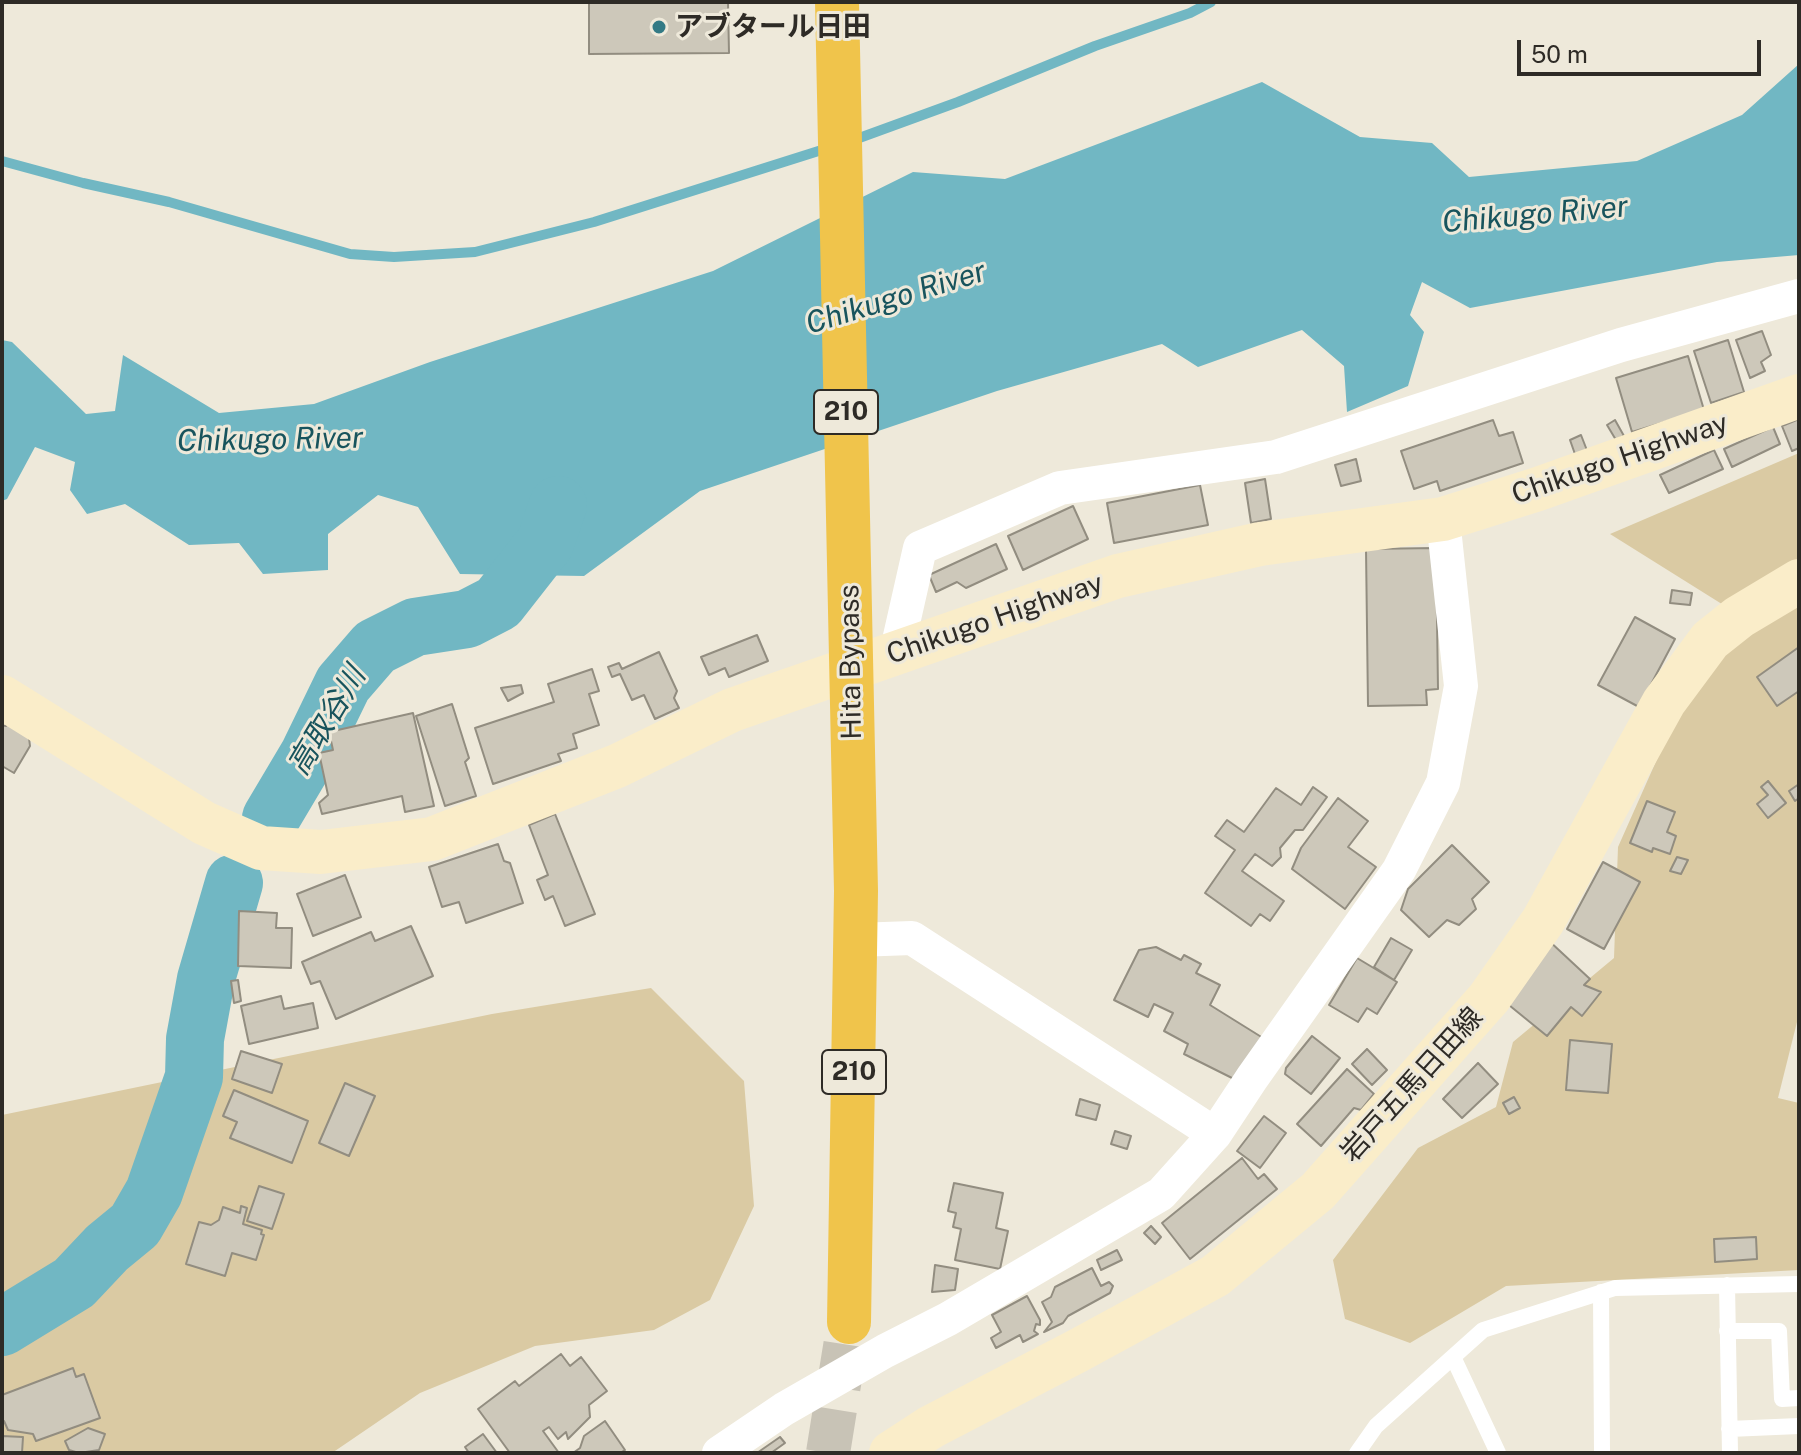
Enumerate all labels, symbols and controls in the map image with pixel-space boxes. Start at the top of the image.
place label: アブタール日田 [675,10,871,44]
marker: アブタール日田 [650,18,668,36]
scale bar [1521,24,1765,74]
text: 50 m [1531,40,1588,68]
water label: Chikugo River [1441,189,1629,241]
water label: Chikugo River [802,254,990,342]
road number: 210 [814,390,878,434]
street label: Chikugo Highway [1507,406,1733,512]
water label: Chikugo River [176,420,364,460]
street label: Chikugo Highway [882,566,1108,672]
street label: Hita Bypass [833,584,869,740]
water label: 高取谷川 [281,660,373,782]
street label: 岩戸五馬日田線 [1334,1001,1490,1169]
road number: 210 [822,1050,886,1094]

